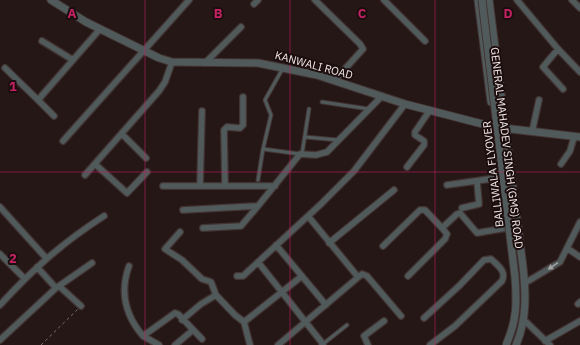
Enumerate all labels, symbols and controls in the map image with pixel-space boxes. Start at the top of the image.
text: A [68,5,77,22]
text: B [214,5,223,22]
text: C [358,5,367,22]
text: D [503,5,513,22]
street label: GENERAL MAHADEV SINGH (GMS) ROAD [488,47,526,249]
street label: KANWALI ROAD [273,48,355,82]
text: 1 [9,78,17,95]
street label: BALLIWALA FLYOVER [480,120,506,228]
text: 2 [9,250,17,267]
one-way arrow [548,262,558,270]

